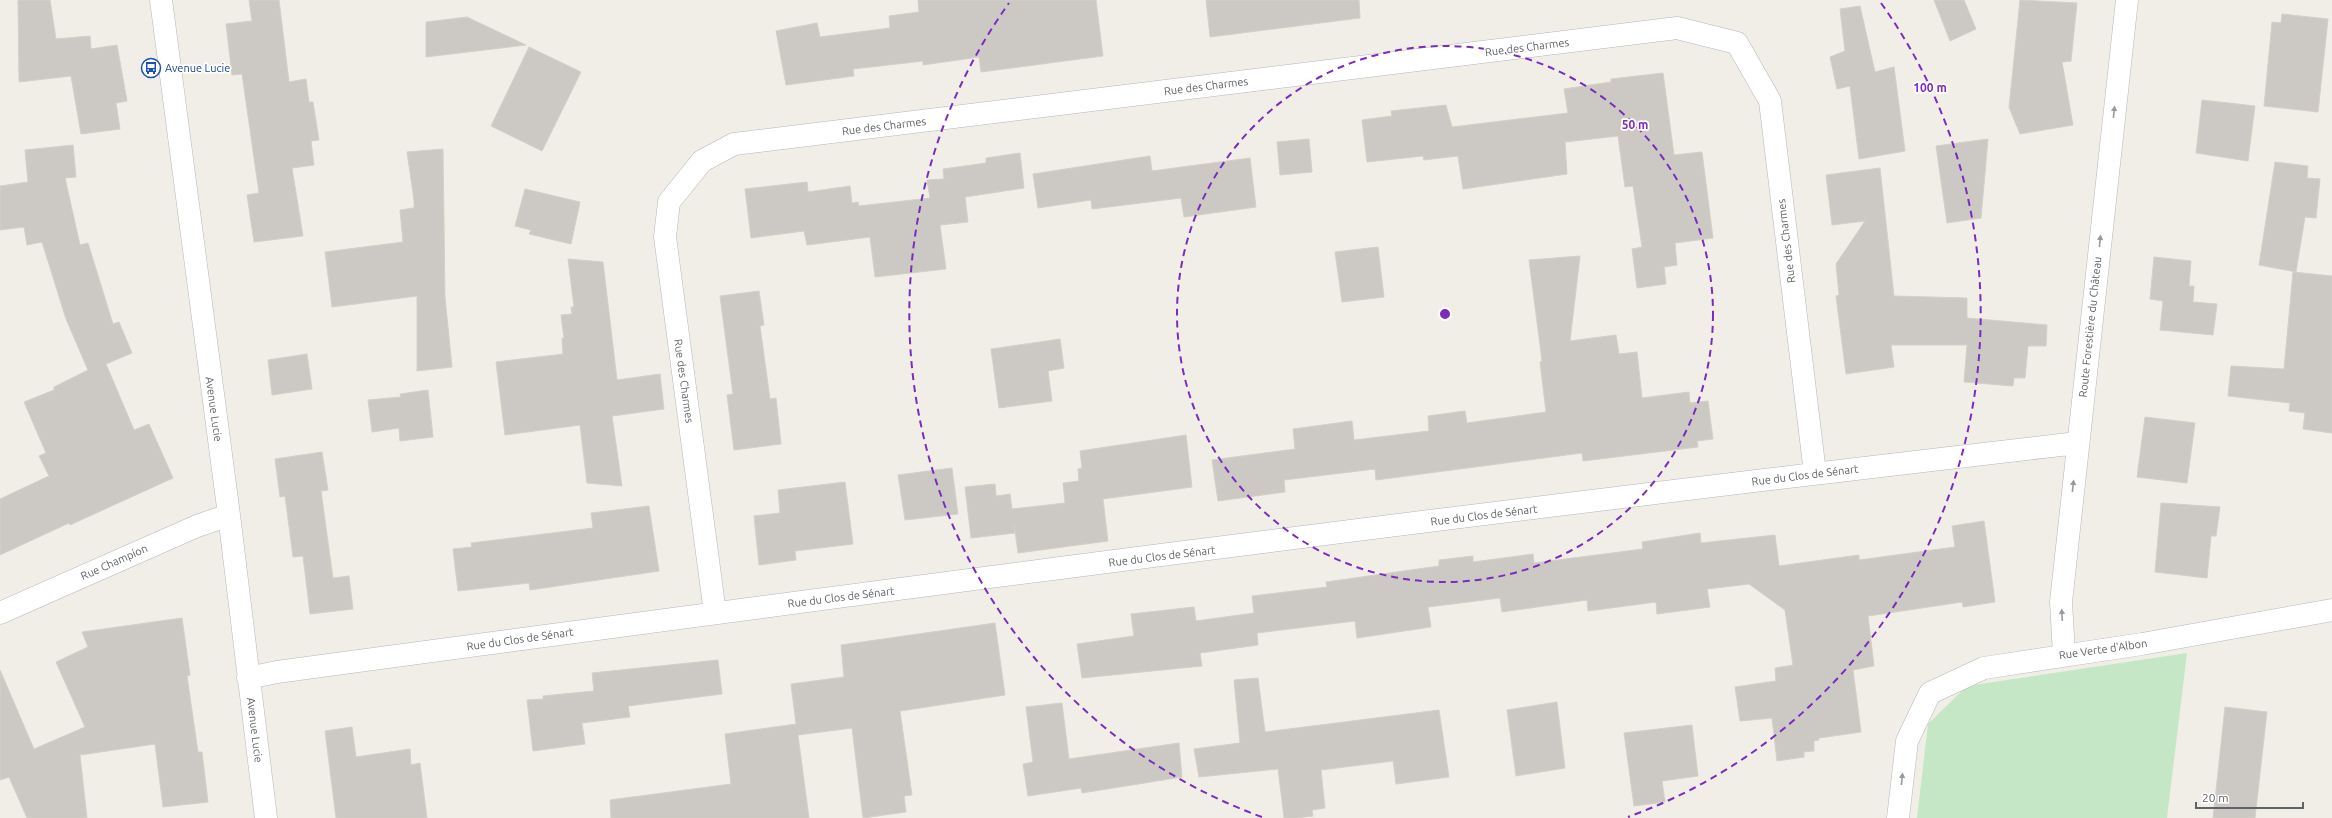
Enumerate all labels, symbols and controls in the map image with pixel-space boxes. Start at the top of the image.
street label: Rue des Charmes [1484,36,1570,58]
bus stop icon: Avenue Lucie [140,57,162,79]
place label: Avenue Lucie [165,62,230,74]
street label: Rue des Charmes [1163,75,1249,97]
text: 100 m [1913,81,1947,94]
one-way arrow [2111,106,2118,118]
street label: Rue des Charmes [841,115,927,137]
text: 50 m [1622,118,1648,131]
street label: Rue des Charmes [1775,198,1797,284]
one-way arrow [2097,235,2103,247]
street label: Route Forestière du Château [2077,256,2103,398]
centre of rings [1438,307,1452,321]
street label: Rue des Charmes [672,338,696,424]
street label: Avenue Lucie [204,376,224,442]
street label: Rue du Clos de Sénart [1751,462,1860,488]
one-way arrow [2070,480,2076,492]
street label: Rue du Clos de Sénart [1430,502,1539,528]
street label: Rue Champion [79,542,149,582]
street label: Rue du Clos de Sénart [1108,543,1217,569]
street label: Rue du Clos de Sénart [787,584,896,610]
one-way arrow [2058,609,2065,621]
street label: Rue du Clos de Sénart [466,625,575,652]
street label: Rue Verte d'Albon [2058,637,2148,661]
street label: Avenue Lucie [245,697,265,763]
one-way arrow [1899,773,1906,785]
scale bar [2196,784,2303,810]
text: 20 m [2202,791,2229,804]

